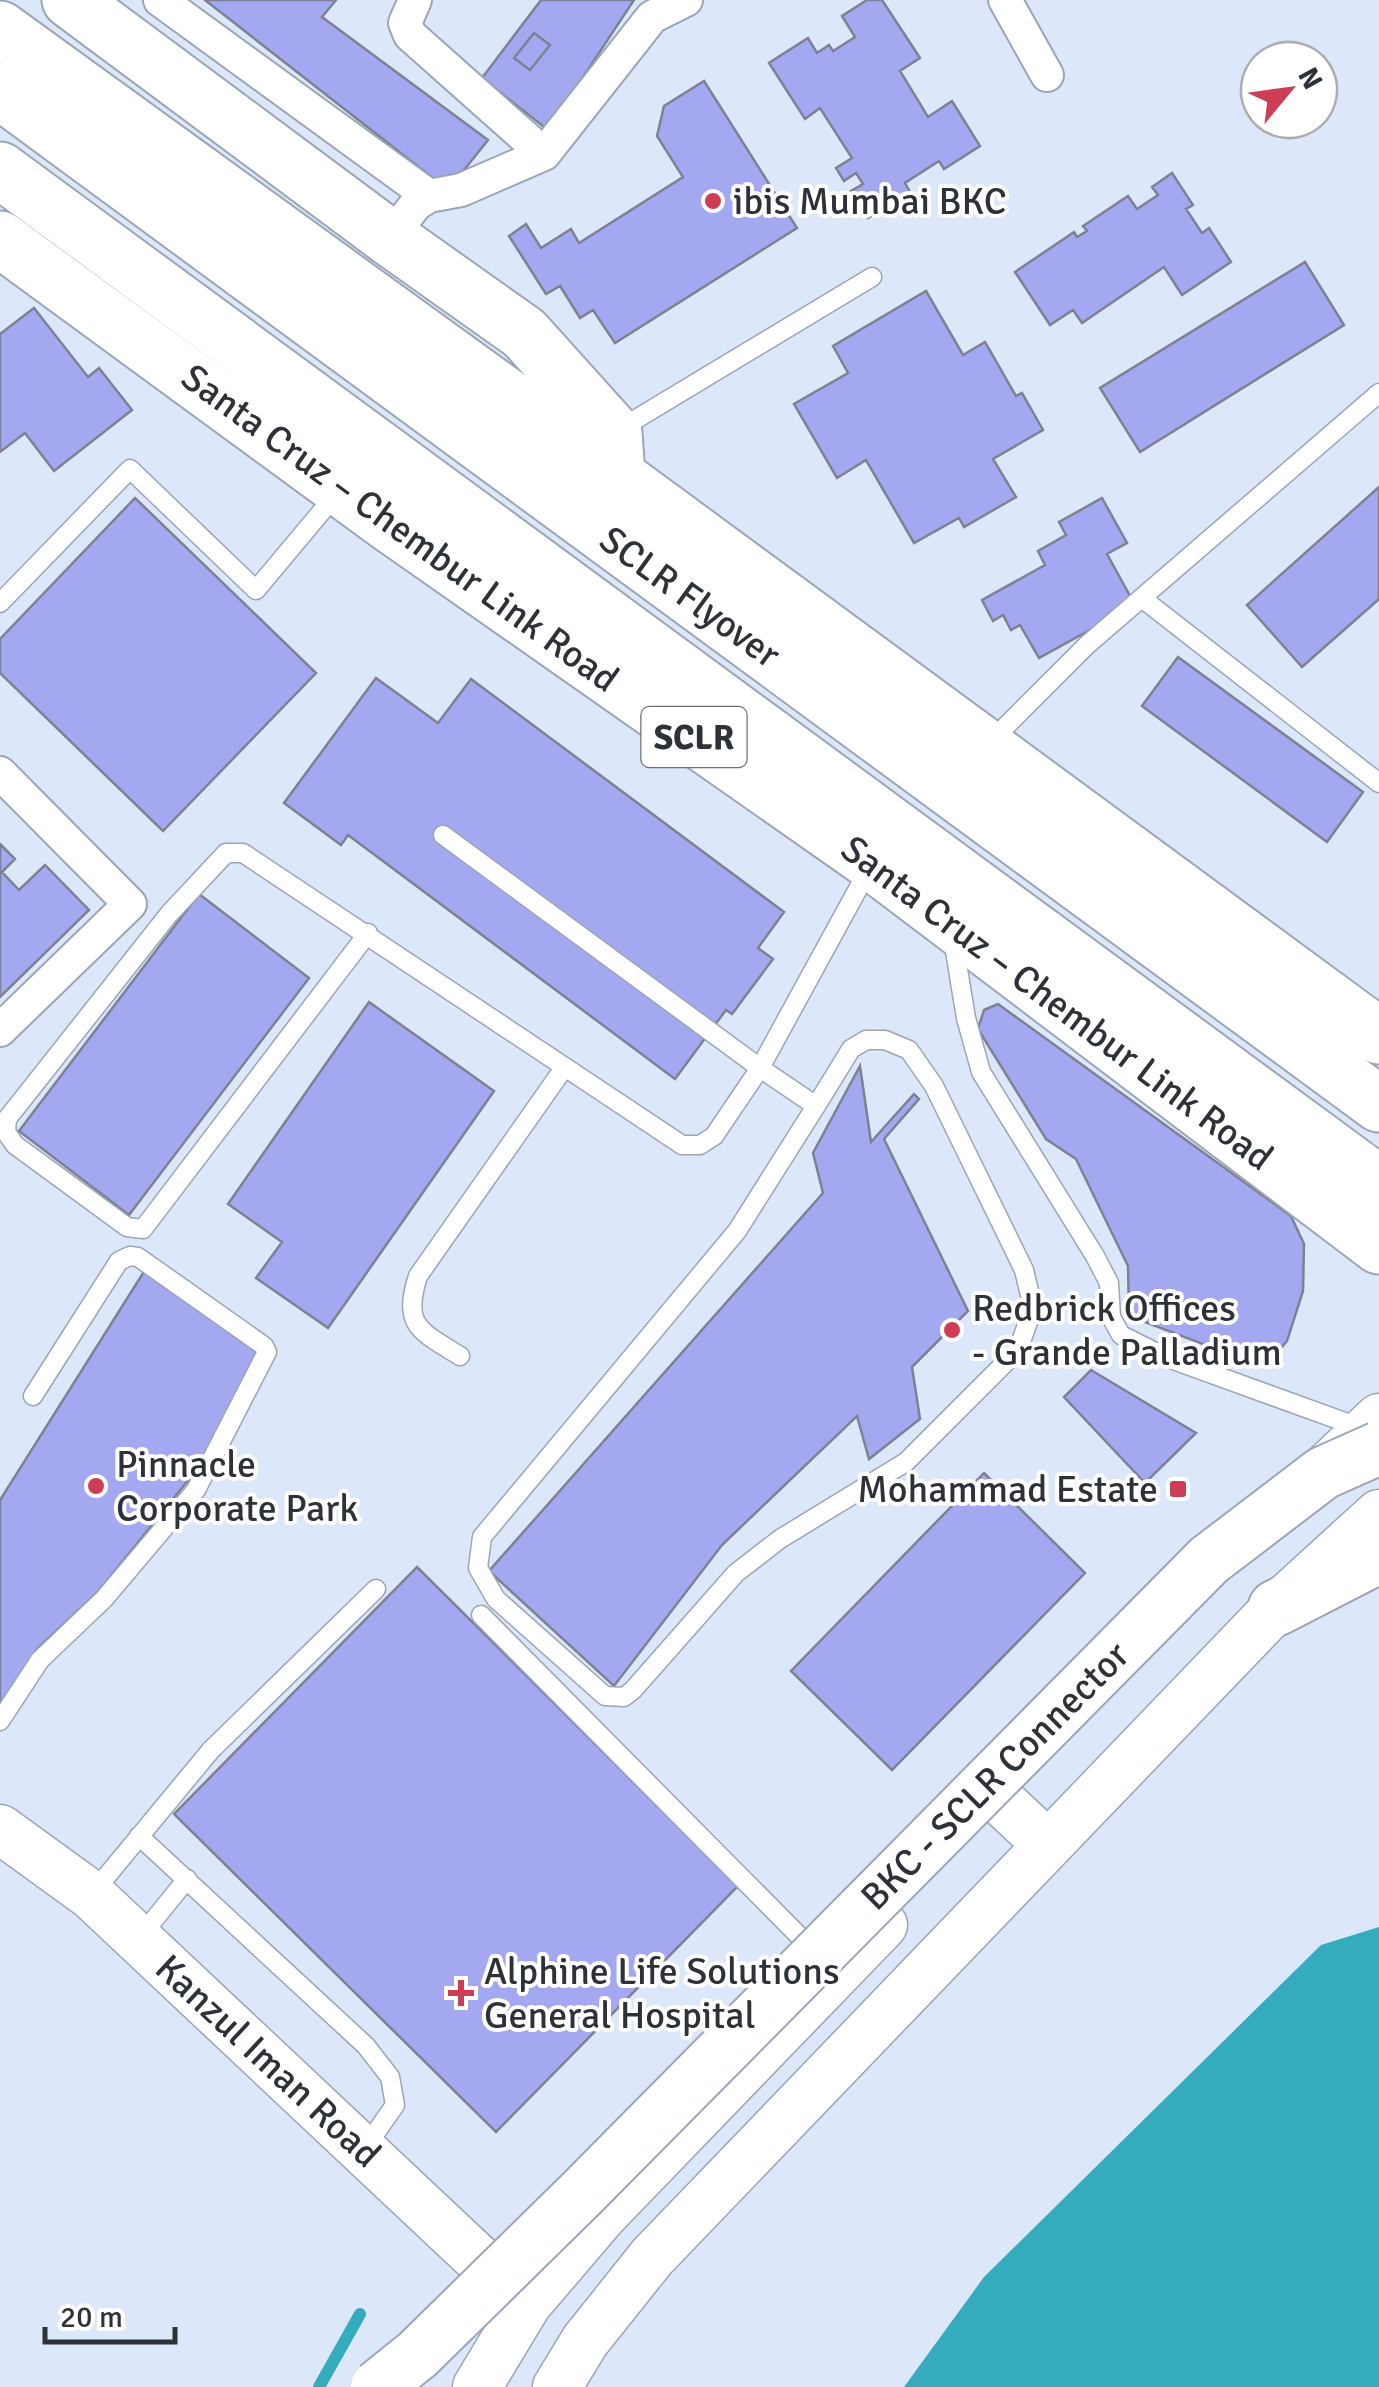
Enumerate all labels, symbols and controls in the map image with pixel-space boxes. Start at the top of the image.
north arrow [1239,40,1339,140]
text: N [1290,62,1330,95]
place label: ibis Mumbai BKC [733,178,1007,225]
marker: ibis Mumbai BKC [702,190,724,212]
street label: Santa Cruz – Chembur Link Road [172,354,628,702]
street label: SCLR Flyover [591,516,789,678]
road number: SCLR [642,707,746,767]
street label: Santa Cruz – Chembur Link Road [832,825,1282,1181]
place label: Redbrick Offices - Grande Palladium [972,1285,1282,1376]
marker: Redbrick Offices - Grande Palladium [941,1319,963,1341]
place label: Pinnacle Corporate Park [116,1441,358,1532]
place label: Mohammad Estate [857,1466,1158,1513]
marker: Pinnacle Corporate Park [85,1475,107,1497]
marker: Mohammad Estate [1167,1478,1189,1500]
street label: BKC - SCLR Connector [851,1632,1139,1920]
street label: Kanzul Iman Road [146,1945,390,2177]
place label: Alphine Life Solutions General Hospital [484,1948,840,2039]
marker: Alphine Life Solutions General Hospital [448,1980,474,2006]
scale bar [45,2282,175,2344]
text: 20 m [60,2299,123,2336]

